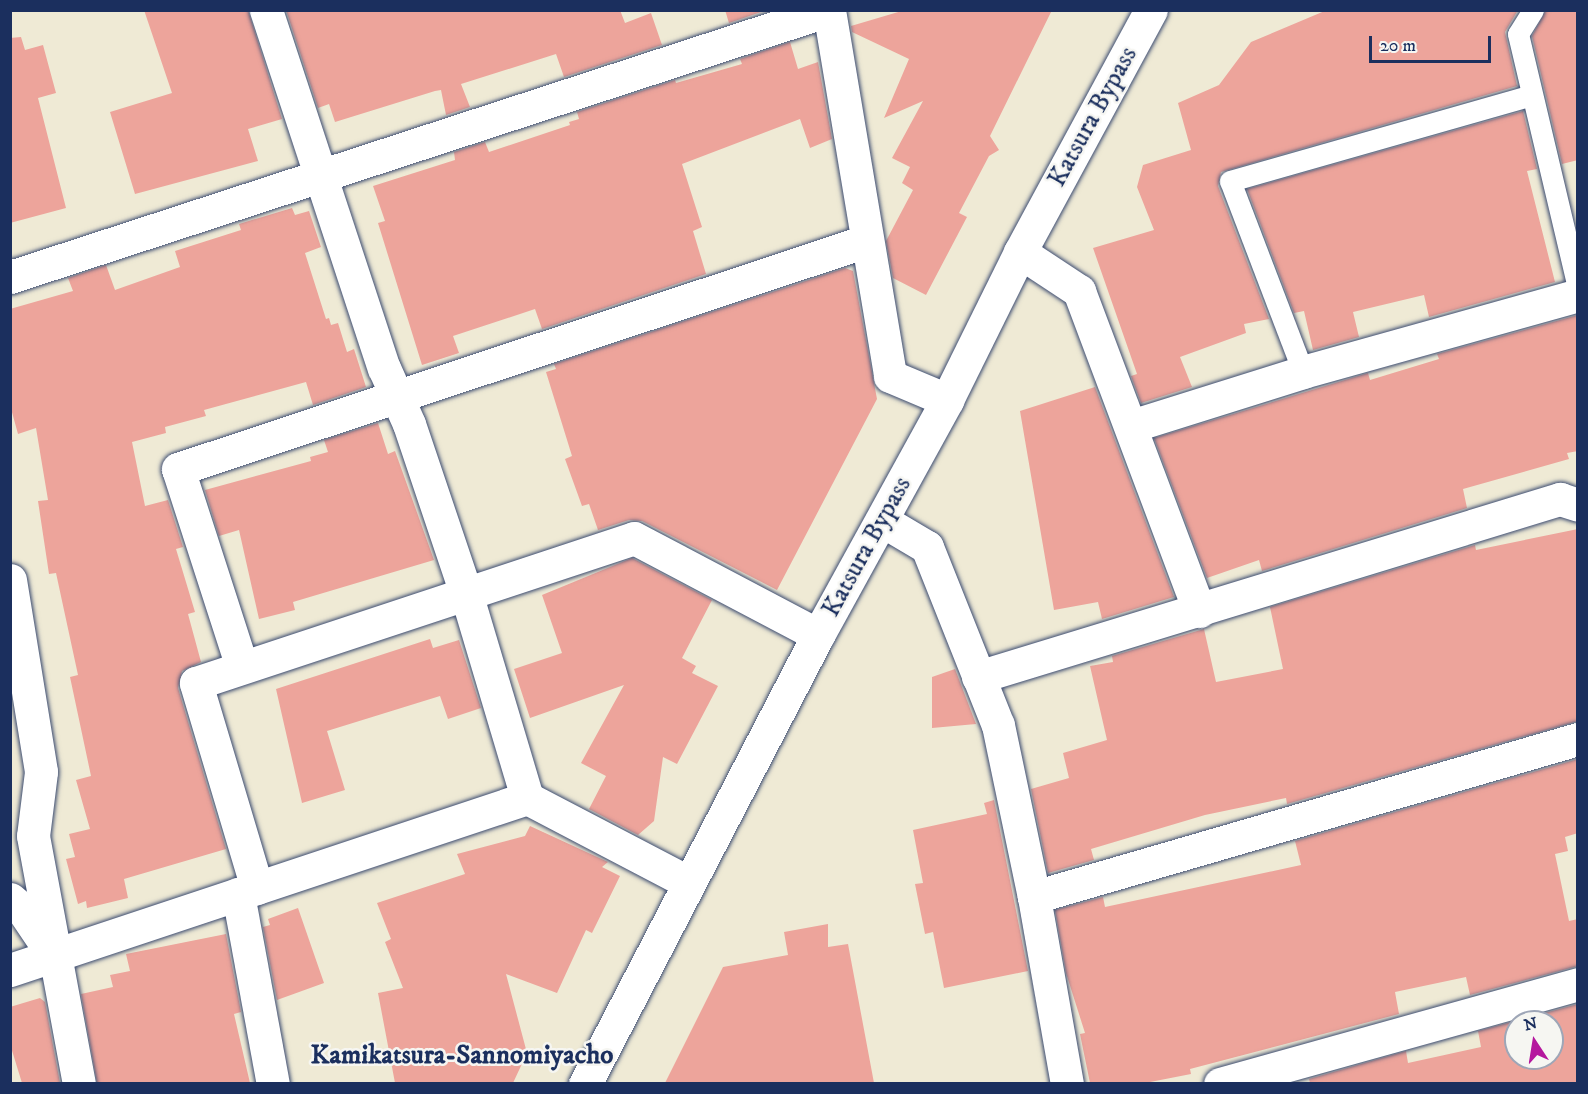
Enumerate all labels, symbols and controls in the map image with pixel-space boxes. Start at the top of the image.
scale bar [1372,24,1494,62]
text: 20 m [1380,35,1416,57]
street label: Katsura Bypass [1042,41,1144,193]
street label: Katsura Bypass [816,471,918,623]
north arrow [1504,1010,1564,1070]
text: N [1522,1013,1539,1035]
district label: Kamikatsura-Sannomiyacho [311,1040,613,1072]

